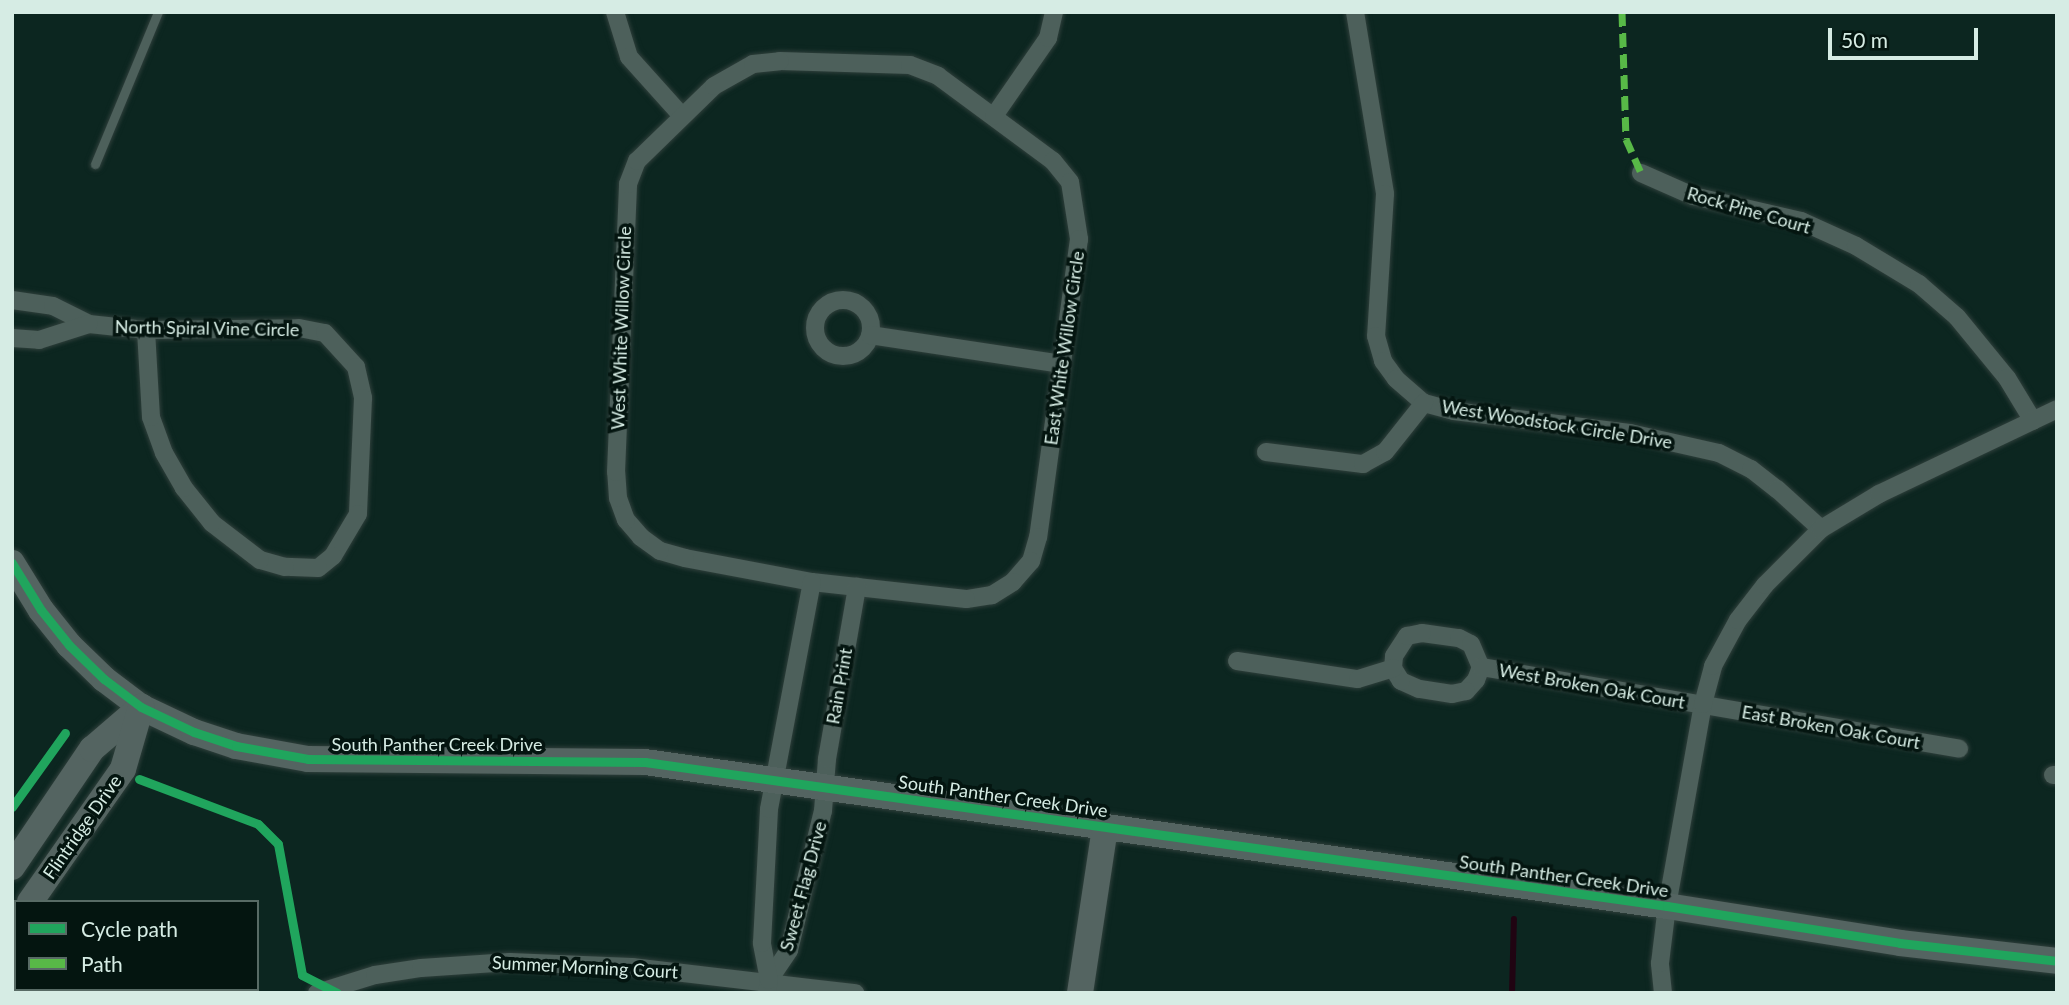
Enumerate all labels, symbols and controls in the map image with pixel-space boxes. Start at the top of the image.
scale bar [1831,14,1982,58]
text: 50 m [1841,27,1888,52]
street label: Rock Pine Court [1685,182,1813,238]
street label: West White Willow Circle [607,225,635,431]
street label: East White Willow Circle [1040,249,1088,447]
street label: North Spiral Vine Circle [114,316,300,340]
street label: West Woodstock Circle Drive [1440,395,1674,453]
street label: Rain Print [822,646,856,726]
street label: West Broken Oak Court [1497,659,1687,713]
street label: East Broken Oak Court [1740,701,1922,753]
street label: South Panther Creek Drive [331,733,543,755]
street label: Flintridge Drive [38,771,126,883]
street label: South Panther Creek Drive [897,771,1109,821]
street label: Sweet Flag Drive [775,819,831,953]
street label: South Panther Creek Drive [1458,851,1670,901]
legend [14,900,259,991]
text: Cycle path [81,916,178,941]
text: Path [81,951,123,976]
street label: Summer Morning Court [491,951,679,983]

